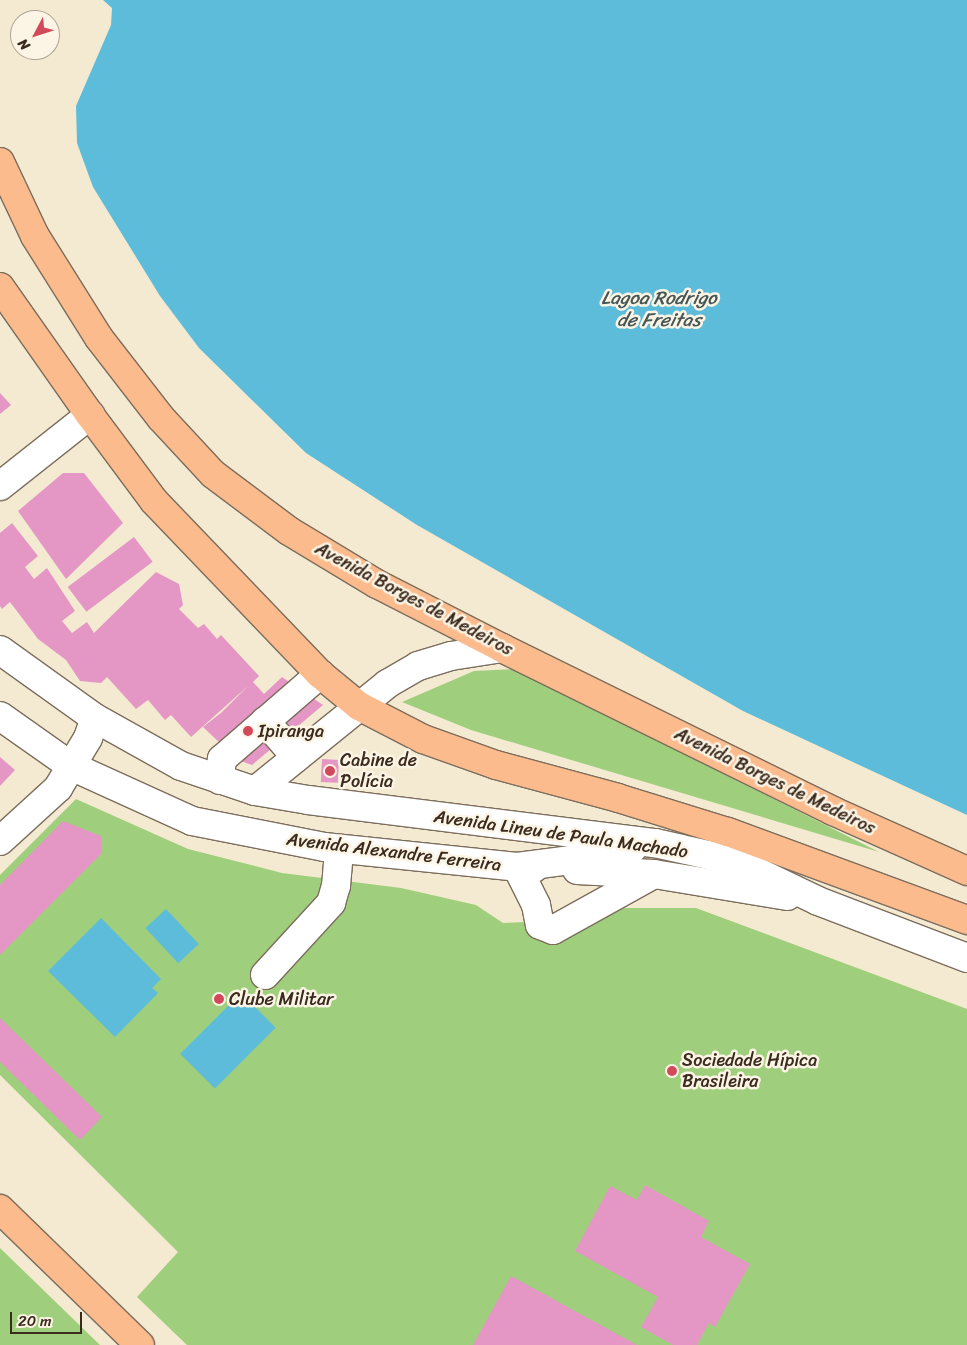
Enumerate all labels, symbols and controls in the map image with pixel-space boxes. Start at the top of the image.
north arrow [10,10,60,60]
text: N [11,33,37,56]
water label: Lagoa Rodrigo de Freitas [601,287,717,331]
street label: Avenida Borges de Medeiros [312,538,516,660]
place label: Ipiranga [258,720,324,742]
street label: Avenida Borges de Medeiros [671,723,879,839]
marker: Ipiranga [242,725,254,737]
place label: Cabine de Polícia [340,750,417,792]
marker: Cabine de Polícia [324,765,336,777]
street label: Avenida Lineu de Paula Machado [433,806,689,862]
street label: Avenida Alexandre Ferreira [285,828,503,876]
place label: Clube Militar [229,988,333,1010]
marker: Clube Militar [213,993,225,1005]
place label: Sociedade Hípica Brasileira [682,1050,817,1092]
marker: Sociedade Hípica Brasileira [666,1065,678,1077]
scale bar [12,1302,85,1334]
text: 20 m [18,1308,52,1334]

